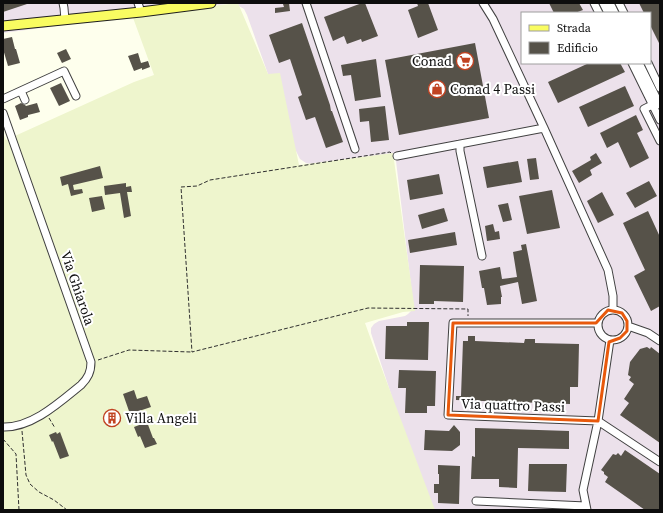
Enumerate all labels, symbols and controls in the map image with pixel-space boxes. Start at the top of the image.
legend [521,12,651,64]
text: Strada [557,20,592,36]
text: Edificio [557,40,598,56]
place label: Conad [412,51,452,71]
supermarket icon: Conad [455,51,475,71]
shop icon: Conad 4 Passi [427,79,447,99]
place label: Conad 4 Passi [450,79,535,99]
street label: Via Ghiarola [56,248,100,329]
street label: Via quattro Passi [461,393,565,417]
building icon: Villa Angeli [102,408,122,428]
place label: Villa Angeli [125,408,197,428]

